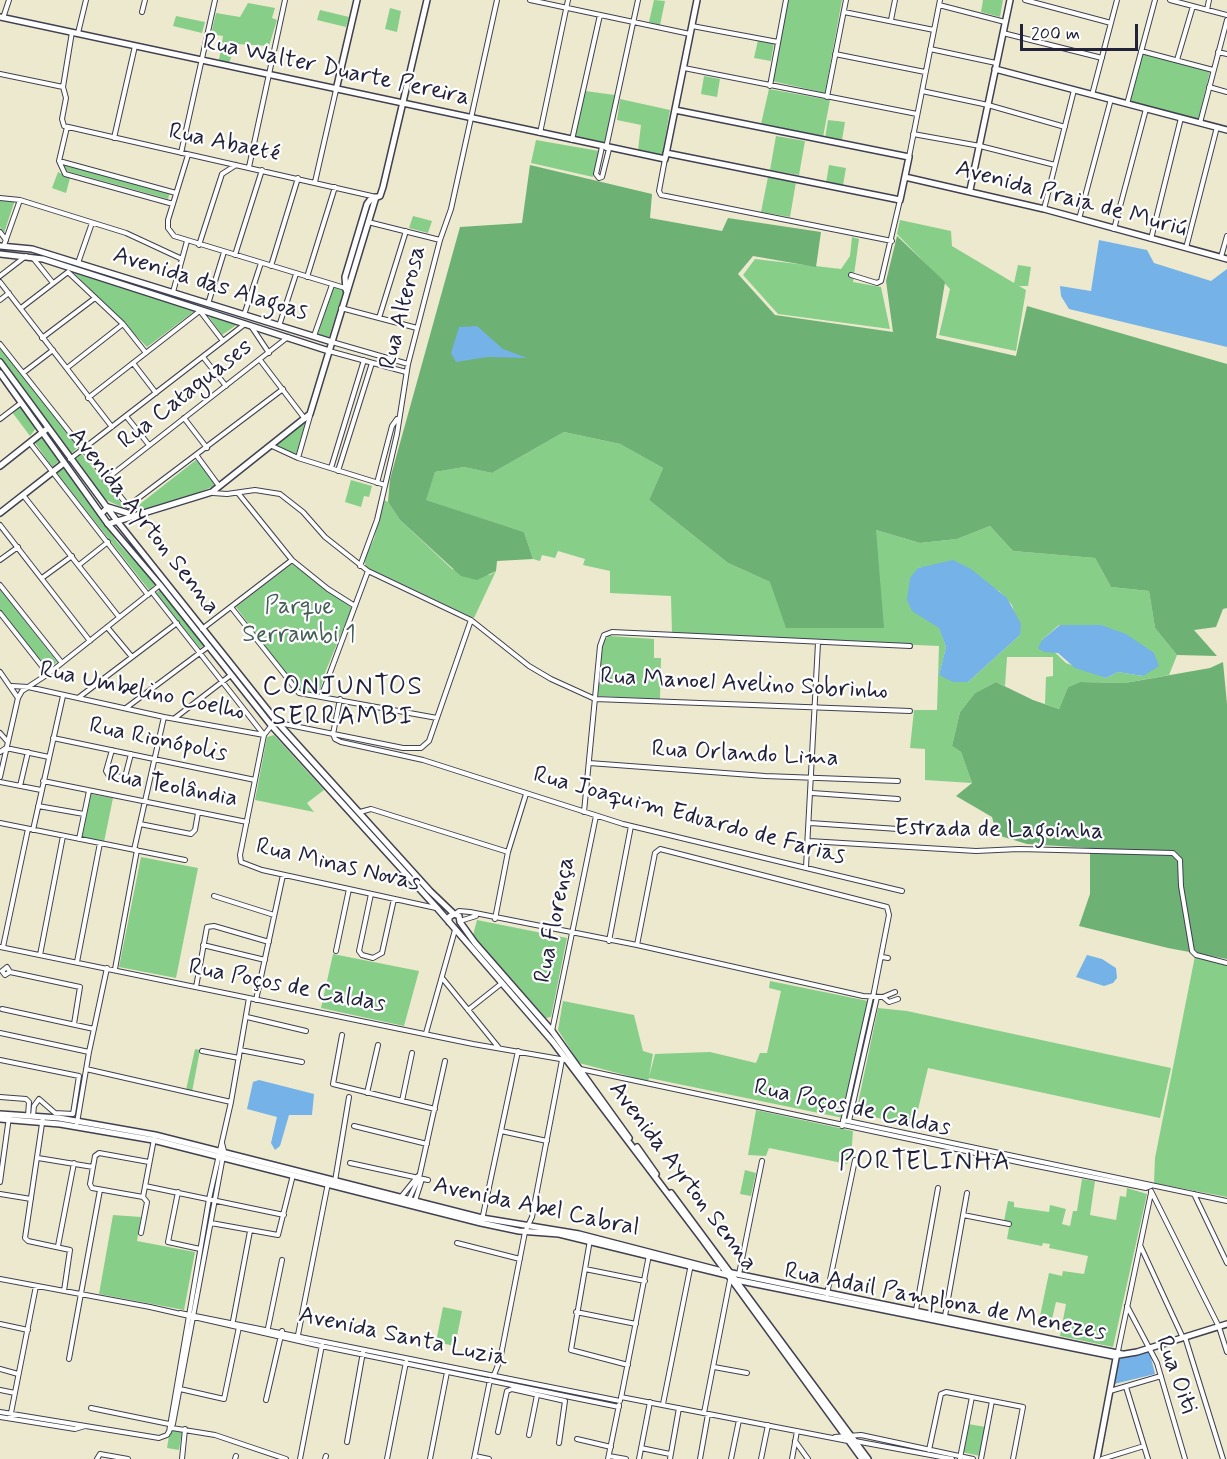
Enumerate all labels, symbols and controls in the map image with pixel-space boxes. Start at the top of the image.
scale bar [1023,12,1142,50]
text: 200 m [1031,22,1080,46]
street label: Rua Walter Duarte Pereira [200,29,472,113]
street label: Rua Abaeté [166,118,282,170]
street label: Avenida Praia de Muriú [952,155,1190,245]
street label: Avenida das Alagoas [109,242,311,328]
street label: Rua Alterosa [375,243,433,373]
street label: Rua Cataguases [113,334,259,456]
street label: Avenida Ayrton Senna [61,423,225,621]
park label: Parque Serrambi 1 [242,594,356,650]
street label: Rua Umbelino Coelho [37,656,247,728]
street label: Rua Manoel Avelino Sobrinho [599,663,889,707]
district label: CONJUNTOS SERRAMBI [262,673,424,734]
street label: Rua Rionópolis [86,712,230,770]
street label: Rua Orlando Lima [651,736,839,774]
street label: Rua Teolândia [104,761,240,815]
street label: Rua Joaquim Eduardo de Farias [530,761,848,873]
street label: Estrada de Lagoinha [894,815,1104,847]
street label: Rua Minas Novas [253,833,423,899]
street label: Rua Florença [530,854,582,986]
street label: Rua Poços de Caldas [186,954,388,1020]
street label: Rua Poços de Caldas [751,1074,953,1144]
street label: Avenida Ayrton Senna [601,1077,763,1277]
district label: PORTELINHA [838,1148,1012,1180]
street label: Avenida Abel Cabral [430,1172,642,1244]
street label: Rua Adail Pamplona de Menezes [782,1258,1108,1348]
street label: Avenida Santa Luzia [296,1302,510,1374]
street label: Rua Oiti [1148,1332,1202,1418]

